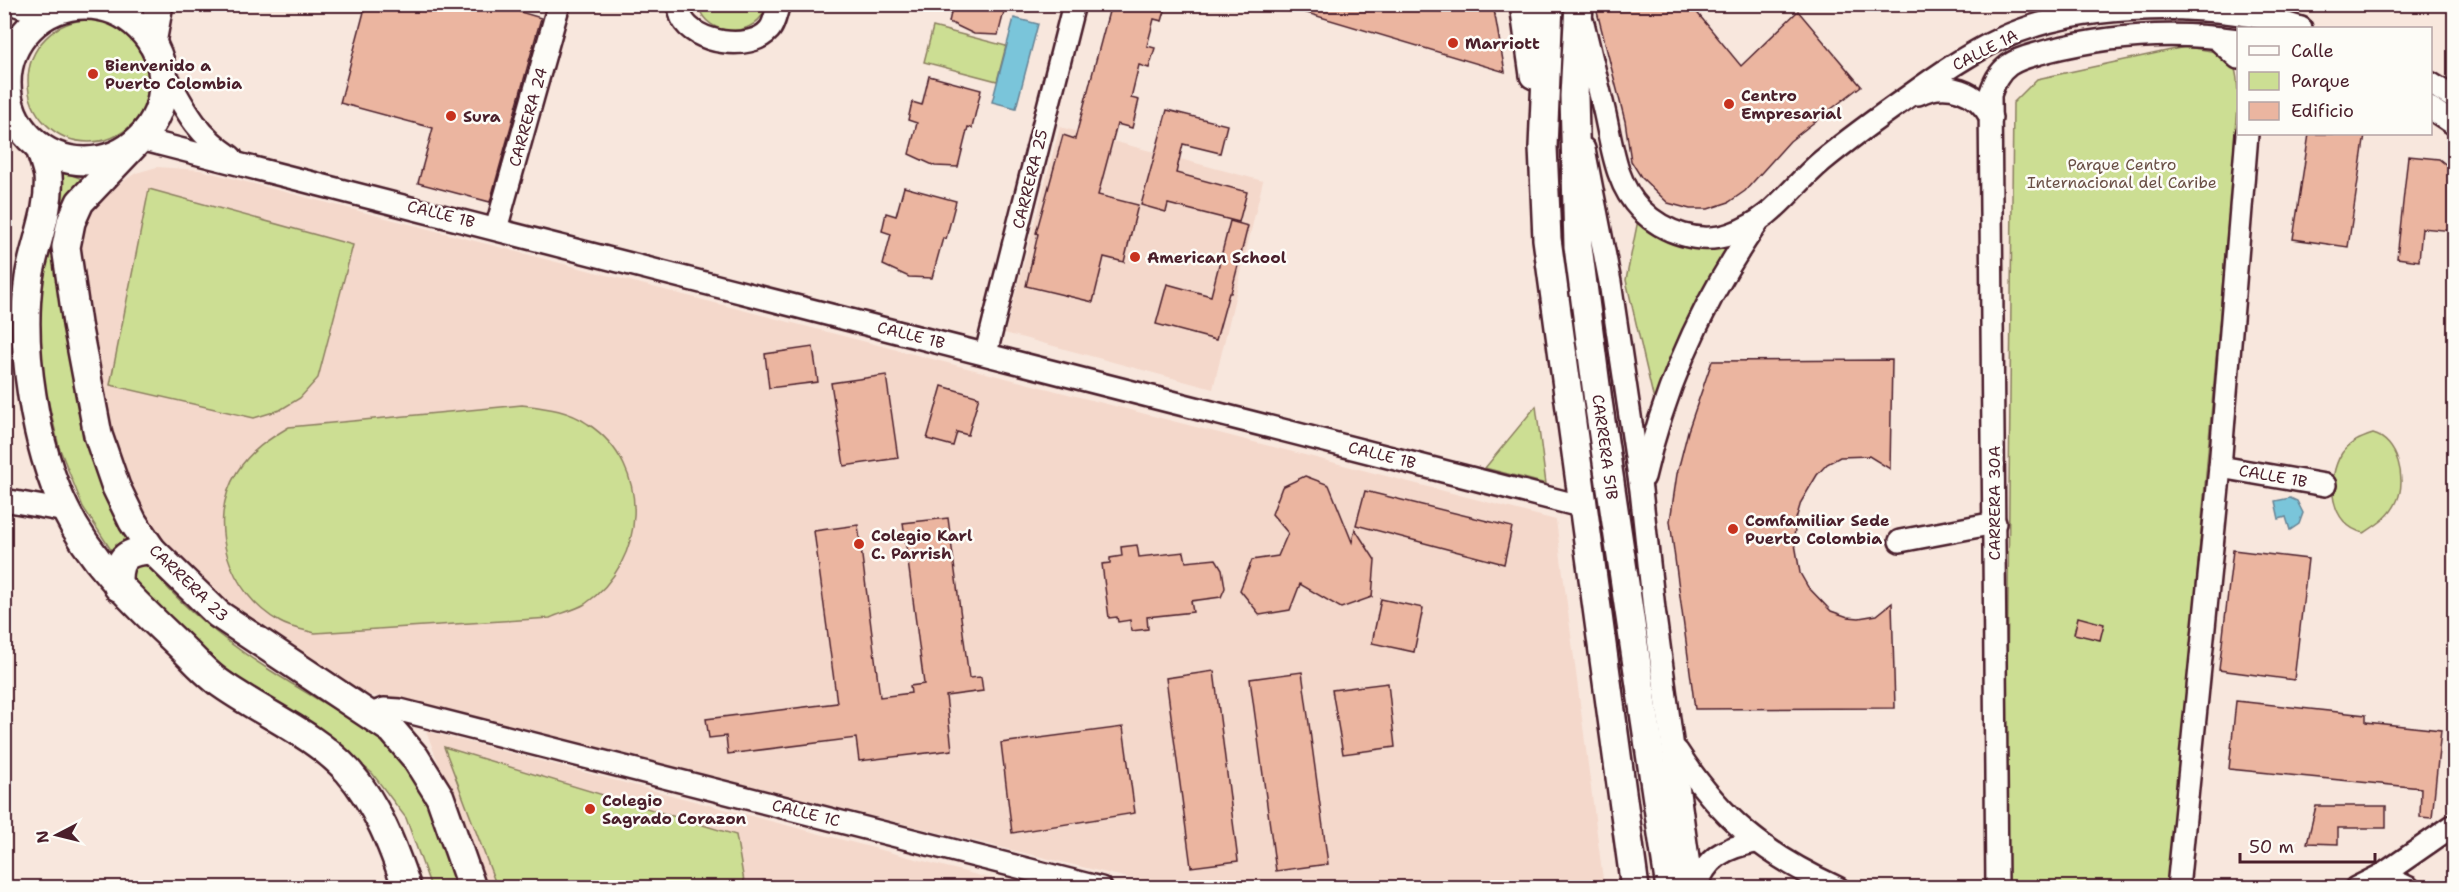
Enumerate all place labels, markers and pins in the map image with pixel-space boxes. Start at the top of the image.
place label: Marriott [1465,33,1540,54]
marker: Marriott [1446,36,1460,50]
place label: Bienvenido a Puerto Colombia [105,55,242,94]
marker: Bienvenido a Puerto Colombia [86,67,100,81]
place label: Centro Empresarial [1741,85,1842,124]
marker: Centro Empresarial [1722,97,1736,111]
place label: Sura [463,106,501,127]
marker: Sura [444,109,458,123]
place label: American School [1147,247,1287,268]
marker: American School [1128,250,1142,264]
place label: Comfamiliar Sede Puerto Colombia [1745,510,1890,549]
marker: Comfamiliar Sede Puerto Colombia [1726,522,1740,536]
place label: Colegio Karl C. Parrish [871,525,973,564]
marker: Colegio Karl C. Parrish [852,537,866,551]
place label: Colegio Sagrado Corazon [602,790,747,829]
marker: Colegio Sagrado Corazon [583,802,597,816]

